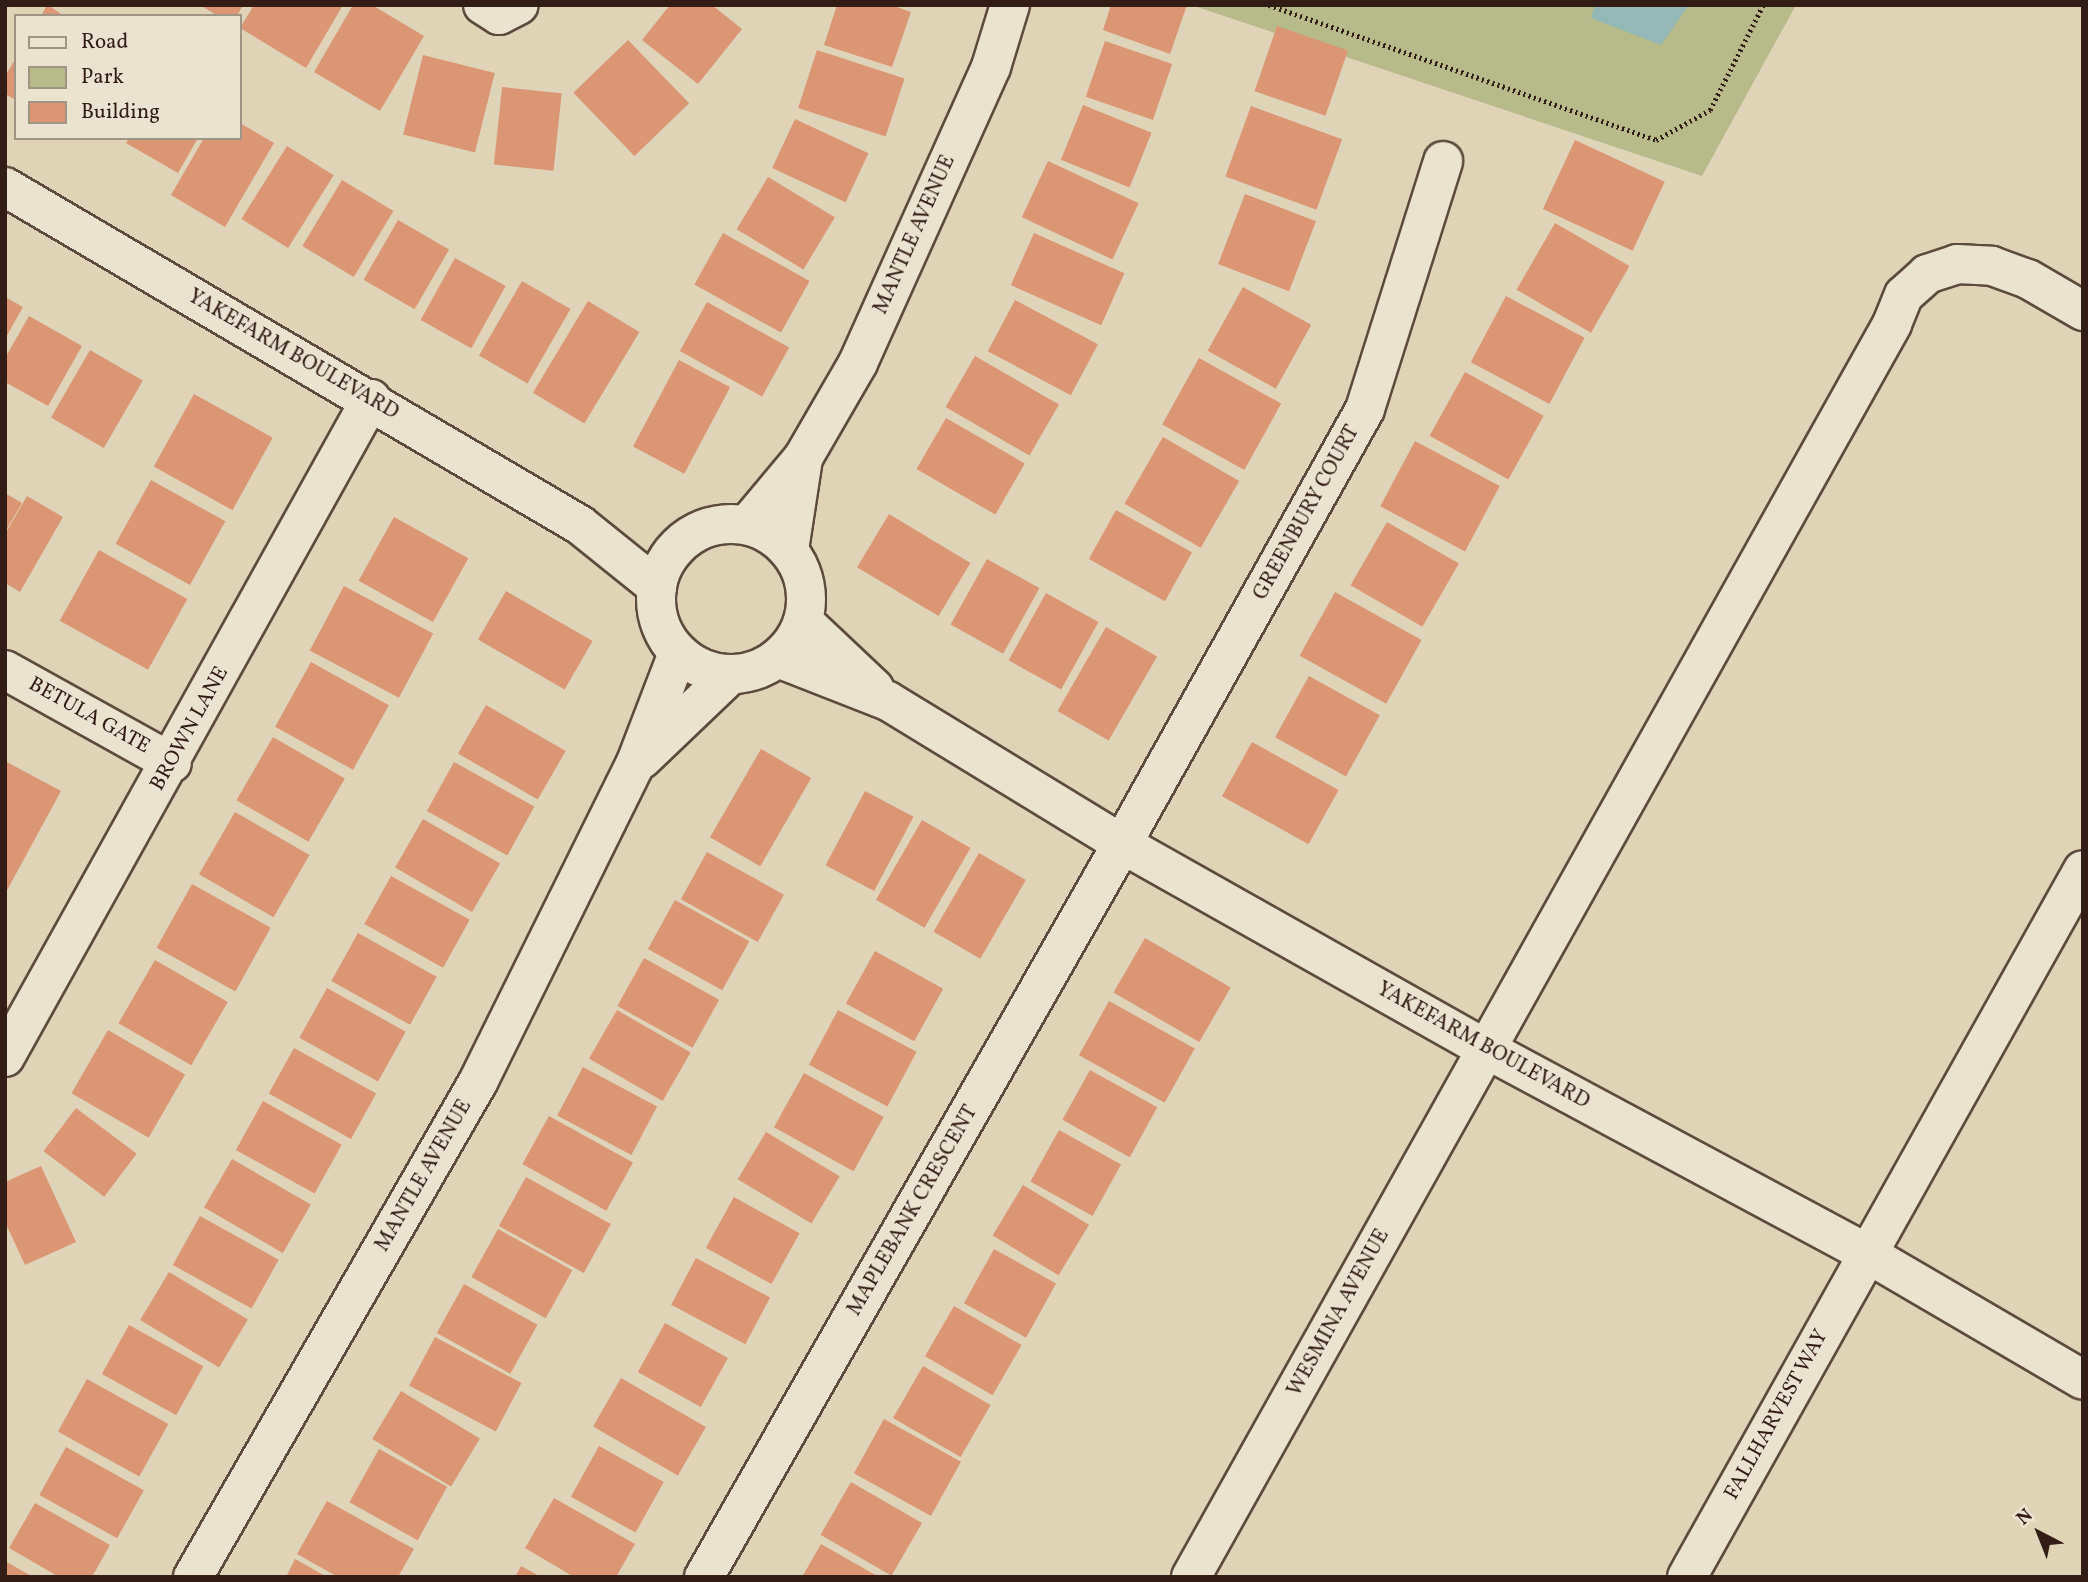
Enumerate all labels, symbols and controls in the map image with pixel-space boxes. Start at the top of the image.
legend [14,14,242,140]
text: Road [81,28,128,57]
text: Park [81,63,124,92]
text: Building [81,98,160,127]
street label: MANTLE AVENUE [869,152,961,318]
street label: YAKEFARM BOULEVARD [183,284,403,426]
street label: GREENBURY COURT [1248,421,1366,605]
street label: BROWN LANE [145,662,235,796]
street label: BETULA GATE [24,672,154,760]
street label: YAKEFARM BOULEVARD [1372,977,1594,1115]
street label: MANTLE AVENUE [370,1096,478,1256]
street label: MAPLEBANK CRESCENT [842,1101,984,1321]
street label: WESMINA AVENUE [1283,1225,1395,1401]
street label: FALLHARVEST WAY [1719,1325,1835,1505]
north arrow [2004,1498,2074,1568]
text: N [2011,1503,2039,1532]

